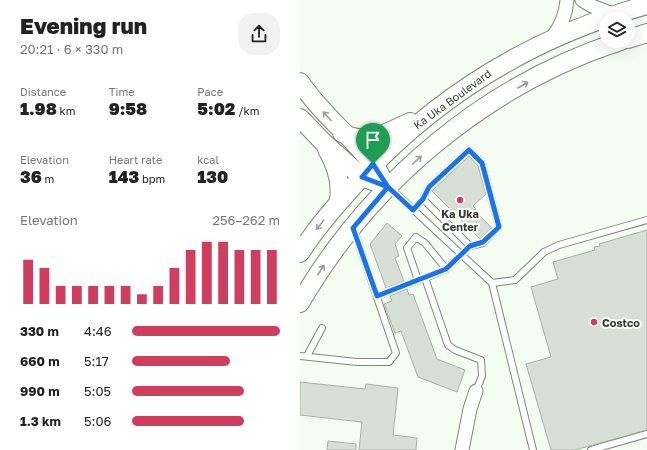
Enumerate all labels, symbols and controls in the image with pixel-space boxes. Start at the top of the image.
text: Evening run [20,12,147,39]
map controls [599,12,635,48]
button: layers [599,12,635,48]
button: share [238,13,280,55]
text: 20:21 · 6 × 330 m [20,41,123,57]
street label: Ka Uka Boulevard [411,66,493,132]
one-way arrow [516,80,528,88]
text: Distance [20,85,66,98]
text: Time [109,85,135,98]
text: Pace [197,85,223,98]
text: 1.98 [20,98,57,119]
text: 9:58 [109,98,147,119]
text: 5:02 [197,98,235,119]
text: km [57,104,75,117]
text: /km [235,104,259,117]
one-way arrow [322,111,331,122]
pin [356,123,390,164]
icon: arrive [362,129,384,151]
text: Elevation [20,153,69,166]
text: Heart rate [109,153,162,166]
text: kcal [197,153,219,166]
one-way arrow [411,155,422,164]
text: 36 [20,166,42,187]
text: 143 [109,166,139,187]
text: 130 [197,166,228,187]
text: m [42,172,54,185]
text: bpm [139,172,165,185]
marker: Ka Uka Center [455,195,465,205]
place label: Ka Uka Center [441,207,479,233]
text: Elevation [20,212,78,228]
text: 256–262 m [212,212,280,228]
one-way arrow [315,219,324,230]
one-way arrow [317,265,325,276]
place label: Costco [602,316,640,329]
marker: Costco [589,317,599,327]
text: 330 m [20,323,59,339]
text: 4:46 [84,323,112,339]
text: 660 m [20,353,60,369]
text: 5:17 [84,353,109,369]
text: 990 m [20,383,60,399]
text: 5:05 [84,383,111,399]
text: 1.3 km [20,413,61,429]
text: 5:06 [84,413,111,429]

